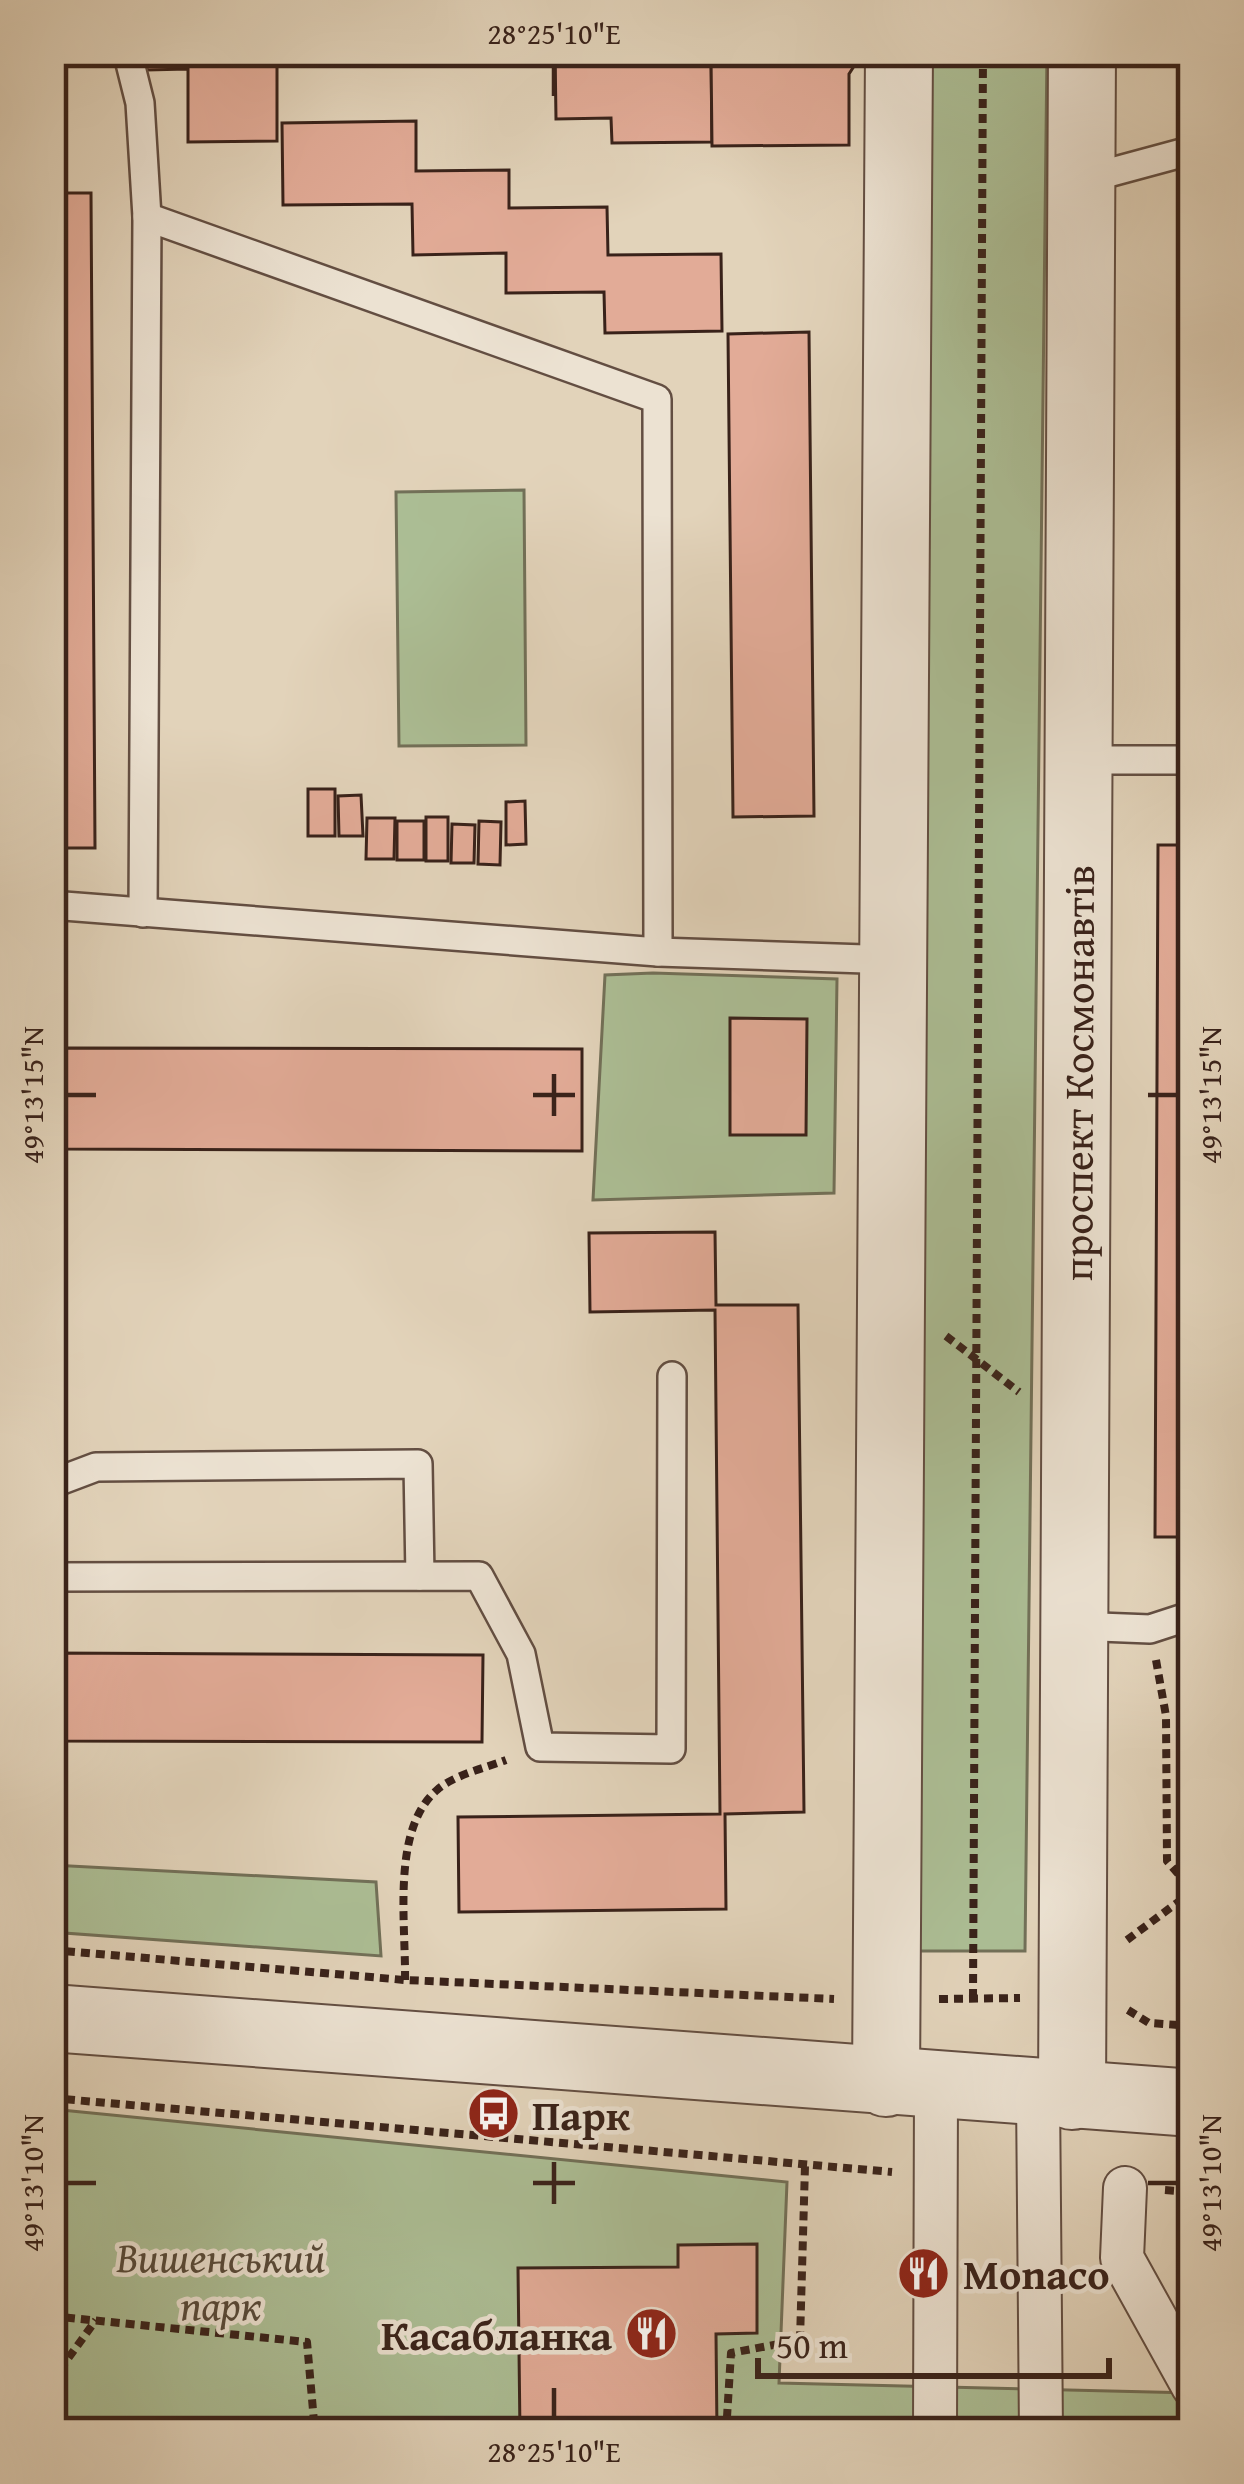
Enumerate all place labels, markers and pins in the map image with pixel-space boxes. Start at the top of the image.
place label: Парк [532,2084,631,2145]
bus stop icon: Парк [465,2086,521,2142]
place label: Monaco [963,2243,1110,2304]
restaurant icon: Monaco [896,2245,952,2301]
place label: Касабланка [381,2304,612,2365]
restaurant icon: Касабланка [623,2306,679,2362]

